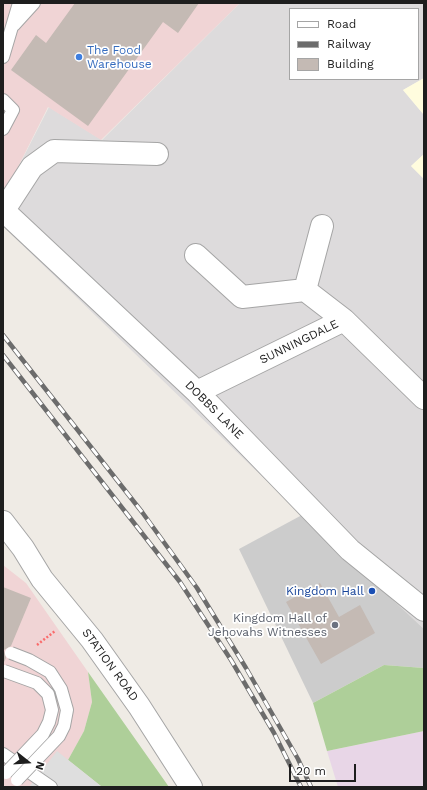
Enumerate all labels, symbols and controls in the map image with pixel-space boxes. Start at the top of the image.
legend [289,8,419,80]
text: Road [327,17,356,31]
text: Railway [327,37,371,51]
place label: The Food Warehouse [87,43,152,71]
marker: The Food Warehouse [74,52,84,62]
text: Building [327,57,374,71]
street label: SUNNINGDALE [257,317,341,367]
street label: DOBBS LANE [182,378,246,442]
place label: Kingdom Hall [286,584,364,598]
marker: Kingdom Hall [367,586,377,596]
place label: Kingdom Hall of Jehovahs Witnesses [208,611,327,639]
marker: Kingdom Hall of Jehovahs Witnesses [330,620,340,630]
street label: STATION ROAD [79,626,141,704]
north arrow [8,742,48,782]
scale bar [291,756,358,782]
text: N [33,760,47,771]
text: 20 m [296,764,326,778]

